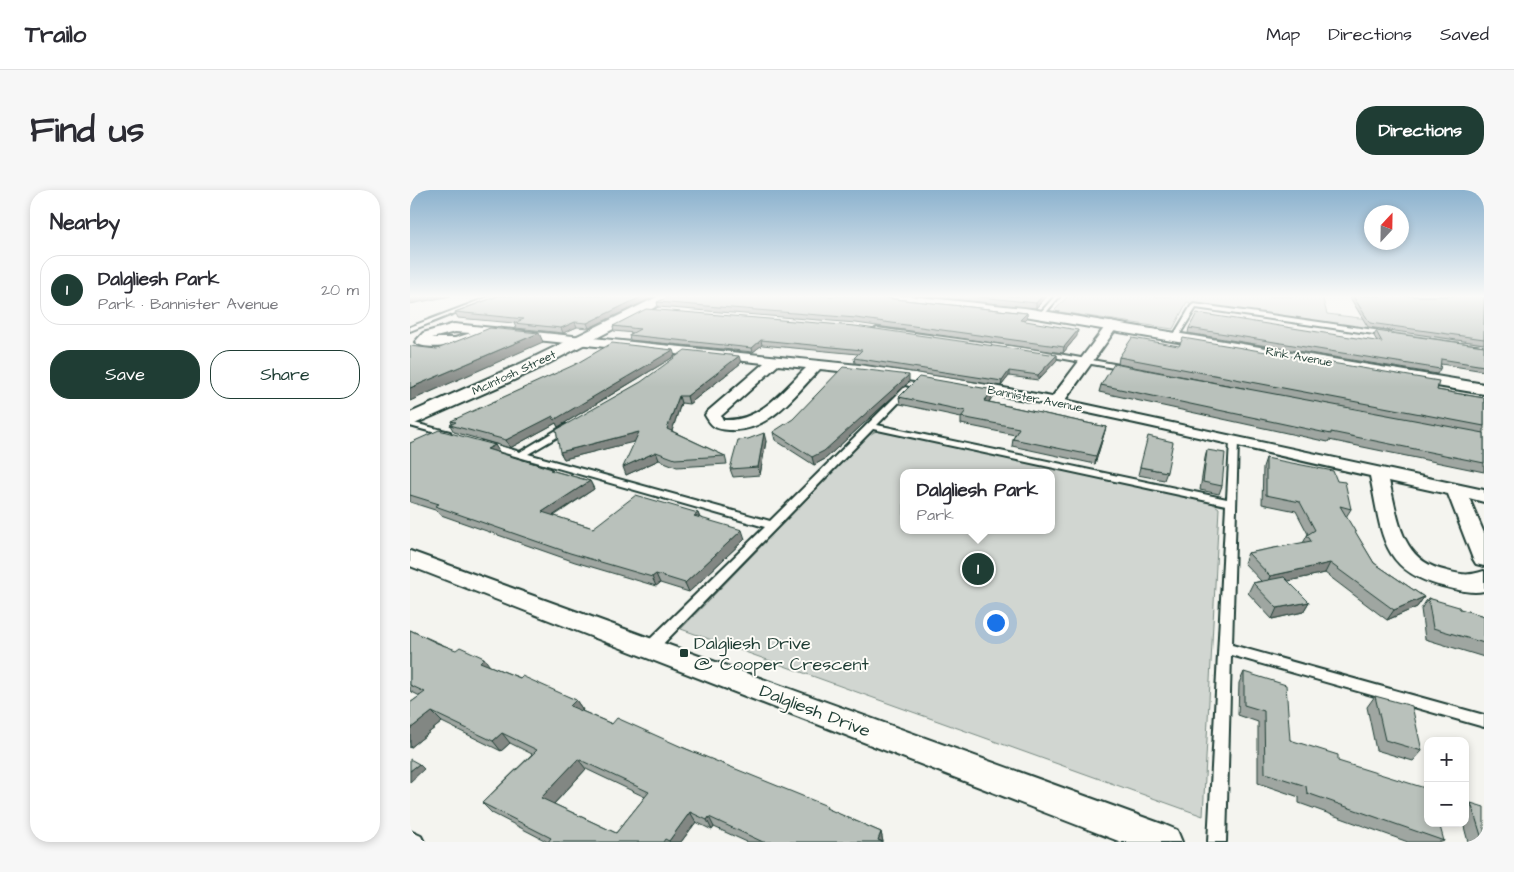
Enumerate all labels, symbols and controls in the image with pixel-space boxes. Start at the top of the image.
text: Trailo [25,18,86,52]
text: Map [1266,22,1300,47]
text: Directions [1328,22,1412,47]
text: Saved [1440,22,1489,47]
text: Find us [30,106,144,155]
button: Directions [1356,106,1484,155]
north arrow [1364,205,1409,250]
text: Nearby [50,208,120,237]
text: Dalgliesh Park [98,266,219,293]
text: 1 [66,279,68,301]
text: 20 m [321,279,359,301]
text: Park · Bannister Avenue [98,293,278,315]
street label: Rink Avenue [1264,343,1334,371]
street label: McIntosh Street [469,346,559,400]
button: Save [50,350,200,399]
button: Share [210,350,360,399]
street label: Bannister Avenue [986,381,1084,417]
popup [900,469,1055,534]
text: Dalgliesh Park [917,477,1038,504]
text: Park [917,504,954,526]
pin: 1 [962,550,994,588]
your location [983,610,1009,636]
place label: Dalgliesh Drive @ Cooper Crescent [694,631,869,677]
marker: Dalgliesh Drive @ Cooper Crescent [678,647,690,659]
street label: Dalgliesh Drive [756,678,874,745]
map controls [1424,737,1469,827]
button: + [1424,737,1469,782]
button: − [1424,782,1469,827]

